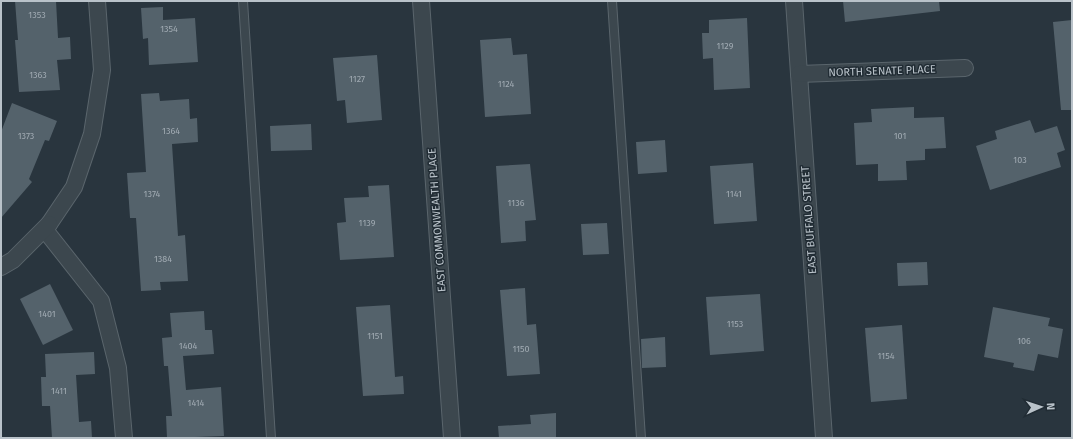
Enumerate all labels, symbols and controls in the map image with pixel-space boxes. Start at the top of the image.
house number: 1353 [28,10,46,20]
house number: 1354 [160,24,178,34]
house number: 1129 [717,41,734,51]
street label: NORTH SENATE PLACE [828,63,936,79]
house number: 1363 [29,70,47,80]
house number: 1127 [349,74,365,84]
house number: 1124 [498,79,515,89]
house number: 1364 [162,126,180,136]
house number: 1373 [18,131,34,141]
house number: 101 [894,131,906,141]
street label: EAST COMMONWEALTH PLACE [425,148,449,292]
house number: 103 [1013,155,1027,165]
street label: EAST BUFFALO STREET [799,165,819,274]
house number: 1374 [144,189,161,199]
house number: 1141 [726,189,742,199]
house number: 1136 [508,198,525,208]
house number: 1139 [359,218,376,228]
house number: 1384 [154,254,172,264]
house number: 1401 [38,309,56,319]
house number: 1153 [727,319,743,329]
house number: 1151 [367,331,383,341]
house number: 106 [1017,336,1031,346]
house number: 1404 [179,341,197,351]
house number: 1150 [512,344,530,354]
house number: 1154 [878,351,895,361]
house number: 1411 [51,386,67,396]
north arrow [1021,387,1061,427]
house number: 1414 [188,398,205,408]
text: N [1044,403,1057,410]

